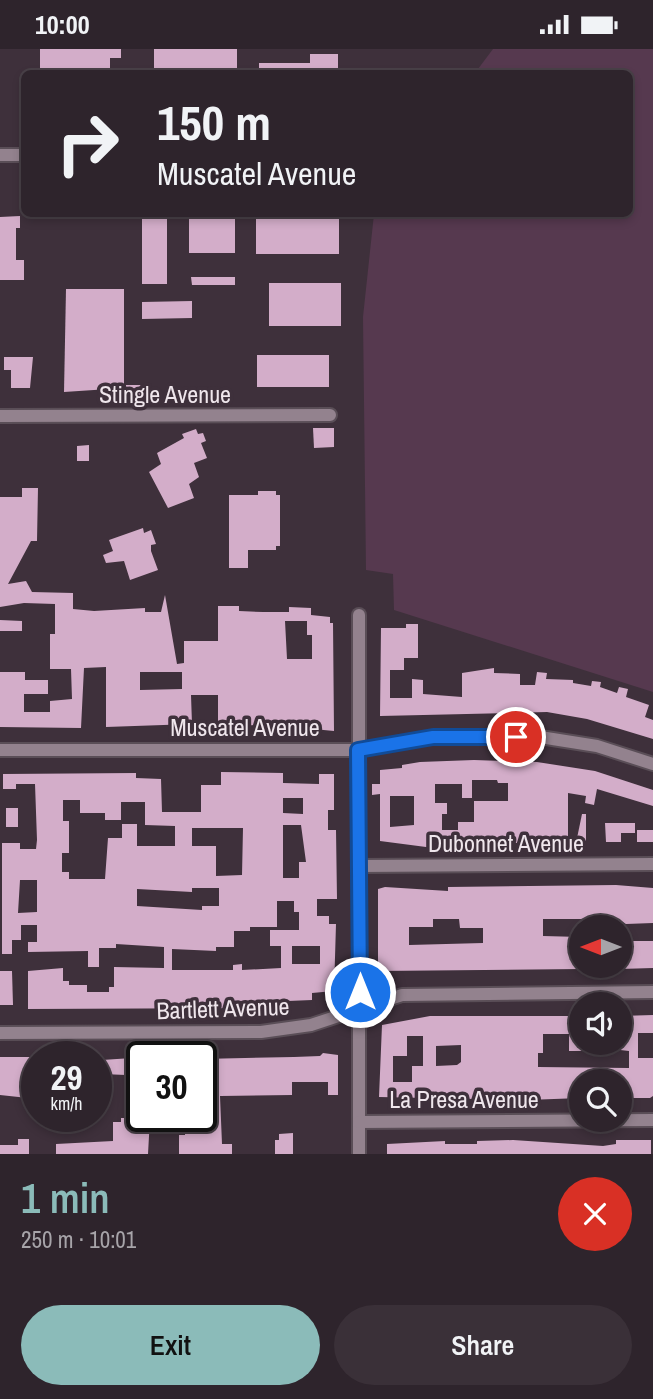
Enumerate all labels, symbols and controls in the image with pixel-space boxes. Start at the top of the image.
text: 10:00 [35,7,90,42]
text: 150 m [157,89,271,155]
icon: right [42,98,133,189]
text: Muscatel Avenue [157,152,356,195]
street label: Stingle Avenue [99,378,231,410]
pin [486,707,546,767]
street label: Muscatel Avenue [170,711,320,743]
icon: arrive [497,718,535,756]
street label: Dubonnet Avenue [428,827,584,859]
north arrow [569,915,632,978]
map controls [569,915,632,1132]
position arrow [323,955,397,1029]
street label: Bartlett Avenue [156,990,290,1026]
button: sound [569,992,632,1055]
speed limit sign: 30 [126,1041,217,1132]
text: 29 [51,1054,82,1101]
button: search [569,1069,632,1132]
street label: La Presa Avenue [389,1083,539,1115]
text: km/h [51,1091,83,1116]
text: 1 min [21,1170,110,1226]
button: close [558,1177,632,1251]
text: 250 m · 10:01 [21,1224,136,1255]
button: Exit [21,1305,320,1385]
button: Share [334,1305,632,1385]

